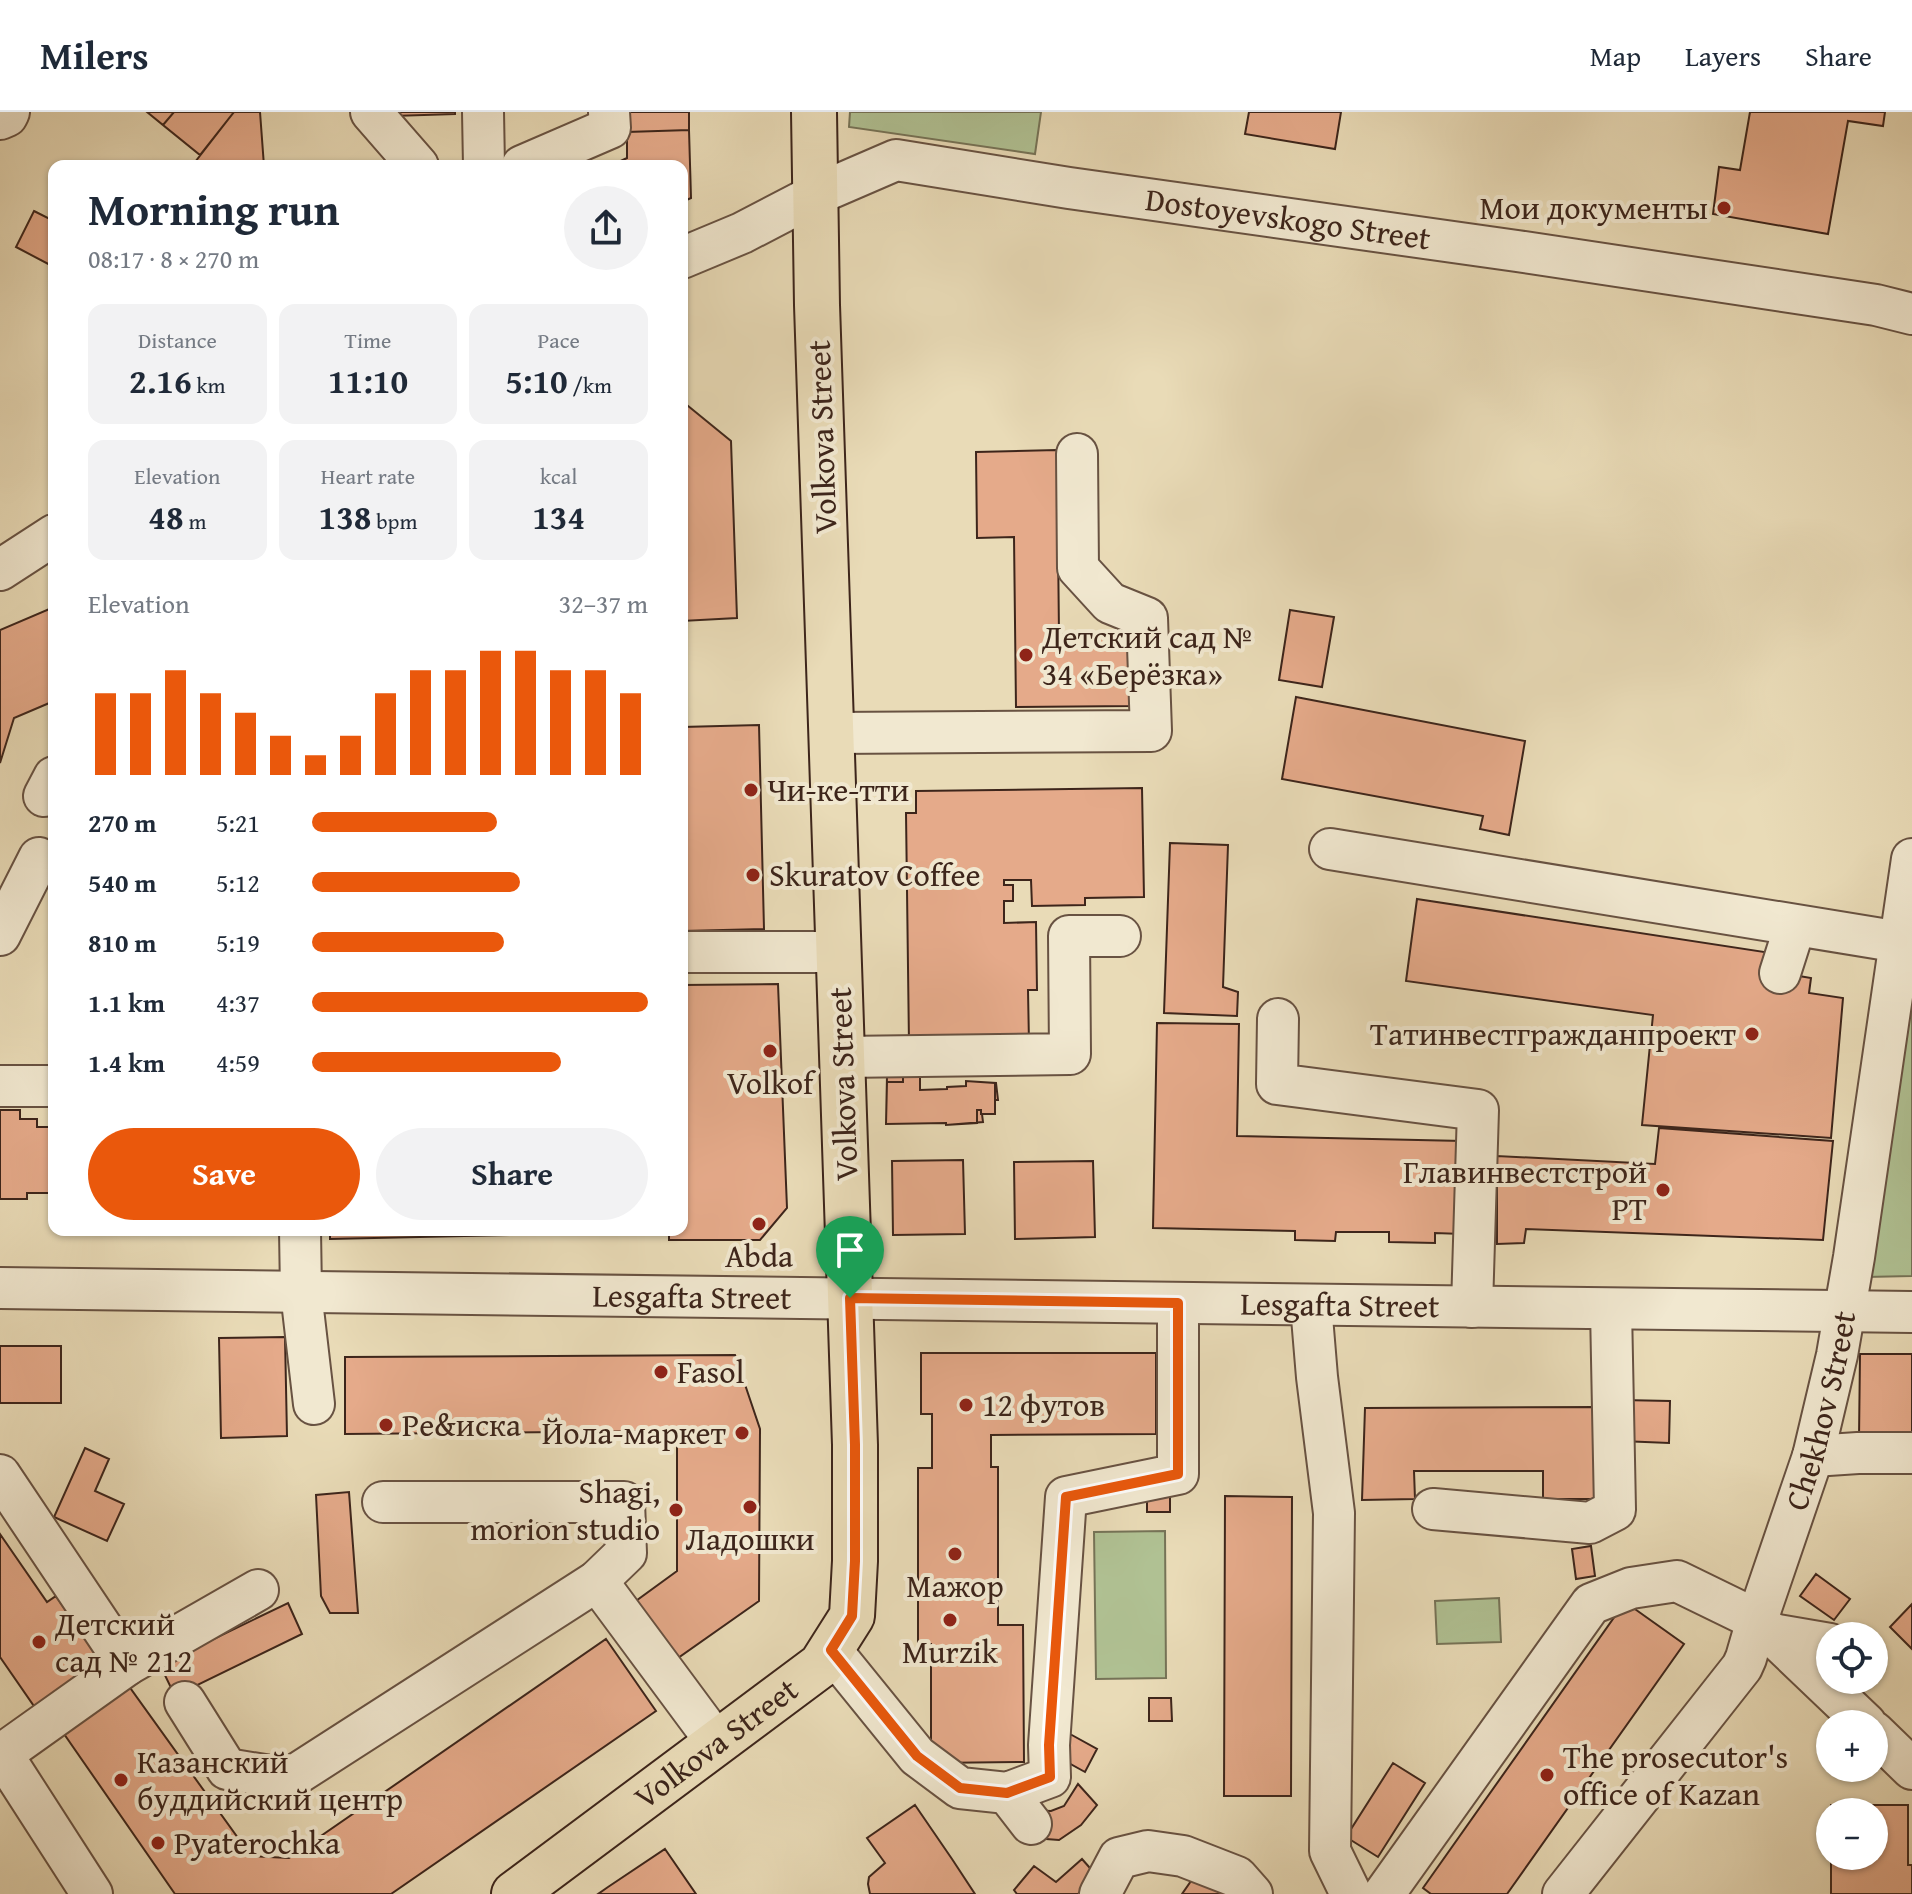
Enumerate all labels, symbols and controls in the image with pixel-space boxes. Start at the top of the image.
text: Milers [40,27,149,83]
text: Map [1590,35,1641,76]
text: Layers [1685,35,1761,76]
text: Share [1805,35,1872,76]
street label: Dostoyevskogo Street [1143,175,1434,262]
text: Morning run [88,177,339,241]
place label: Мои документы [1479,184,1708,231]
button: share [564,186,648,270]
marker: Мои документы [1715,199,1733,217]
text: 08:17 · 8 × 270 m [88,239,259,278]
text: Distance [138,324,217,356]
text: Time [345,324,391,356]
text: Pace [538,324,580,356]
street label: Volkova Street [795,339,848,535]
text: 2.16 [129,356,192,405]
text: 11:10 [328,356,408,405]
text: 5:10 [505,356,568,405]
text: km [192,369,226,401]
text: /km [568,369,612,401]
text: Elevation [134,460,220,492]
text: Heart rate [321,460,415,492]
text: kcal [540,460,577,492]
text: 48 [148,492,184,541]
text: 138 [319,492,371,541]
text: 134 [532,492,585,541]
text: m [184,505,206,537]
text: bpm [371,505,417,537]
text: Elevation [88,584,190,623]
text: 32–37 m [559,584,648,623]
place label: Детский сад № 34 «Берёзка» [1041,613,1253,697]
marker: Детский сад № 34 «Берёзка» [1017,646,1035,664]
place label: Чи-ке-тти [767,766,909,813]
marker: Чи-ке-тти [742,781,760,799]
text: 270 m [88,803,156,842]
text: 5:21 [216,803,260,842]
place label: Skuratov Coffee [769,851,980,898]
text: 540 m [88,863,156,902]
text: 5:12 [216,863,260,902]
marker: Skuratov Coffee [744,866,762,884]
text: 810 m [88,923,156,962]
text: 5:19 [216,923,260,962]
text: 1.1 km [88,983,165,1022]
text: 4:37 [216,983,260,1022]
street label: Volkova Street [816,986,869,1182]
place label: Татинвестгражданпроект [1370,1010,1737,1057]
marker: Татинвестгражданпроект [1743,1025,1761,1043]
marker: Volkof [761,1042,779,1060]
text: 1.4 km [88,1043,165,1082]
text: 4:59 [216,1043,260,1082]
place label: Volkof [727,1059,817,1106]
button: Save [88,1128,360,1220]
button: Share [376,1128,648,1220]
place label: Главинвестстрой РТ [1403,1148,1647,1232]
marker: Главинвестстрой РТ [1654,1181,1672,1199]
marker: Abda [750,1215,768,1233]
pin [816,1216,884,1298]
icon: arrive [828,1228,872,1272]
place label: Abda [725,1232,793,1279]
street label: Lesgafta Street [592,1271,792,1321]
street label: Lesgafta Street [1240,1280,1440,1329]
street label: Chekhov Street [1772,1307,1867,1516]
place label: Fasol [677,1348,745,1395]
marker: Fasol [652,1363,670,1381]
place label: 12 футов [982,1381,1105,1428]
marker: 12 футов [957,1396,975,1414]
place label: Ре&иска [402,1401,522,1448]
place label: Йола-маркет [542,1409,727,1456]
marker: Ре&иска [377,1416,395,1434]
marker: Йола-маркет [733,1424,751,1442]
place label: Shagi, morion studio [470,1468,660,1552]
marker: Ладошки [741,1498,759,1516]
marker: Shagi, morion studio [667,1501,685,1519]
place label: Ладошки [685,1515,815,1562]
marker: Мажор [946,1545,964,1563]
place label: Мажор [906,1562,1004,1609]
place label: Детский сад № 212 [54,1600,192,1684]
marker: Murzik [941,1611,959,1629]
map controls [1816,1622,1888,1870]
button: locate [1816,1622,1888,1694]
place label: Murzik [902,1628,999,1675]
marker: Детский сад № 212 [30,1633,48,1651]
street label: Volkova Street [624,1666,808,1820]
button: + [1816,1710,1888,1782]
place label: The prosecutor's office of Kazan [1563,1733,1788,1817]
place label: Казанский буддийский центр [137,1738,403,1822]
marker: The prosecutor's office of Kazan [1538,1766,1556,1784]
marker: Казанский буддийский центр [112,1771,130,1789]
button: − [1816,1798,1888,1870]
place label: Pyaterochka [174,1819,340,1866]
marker: Pyaterochka [149,1834,167,1852]

